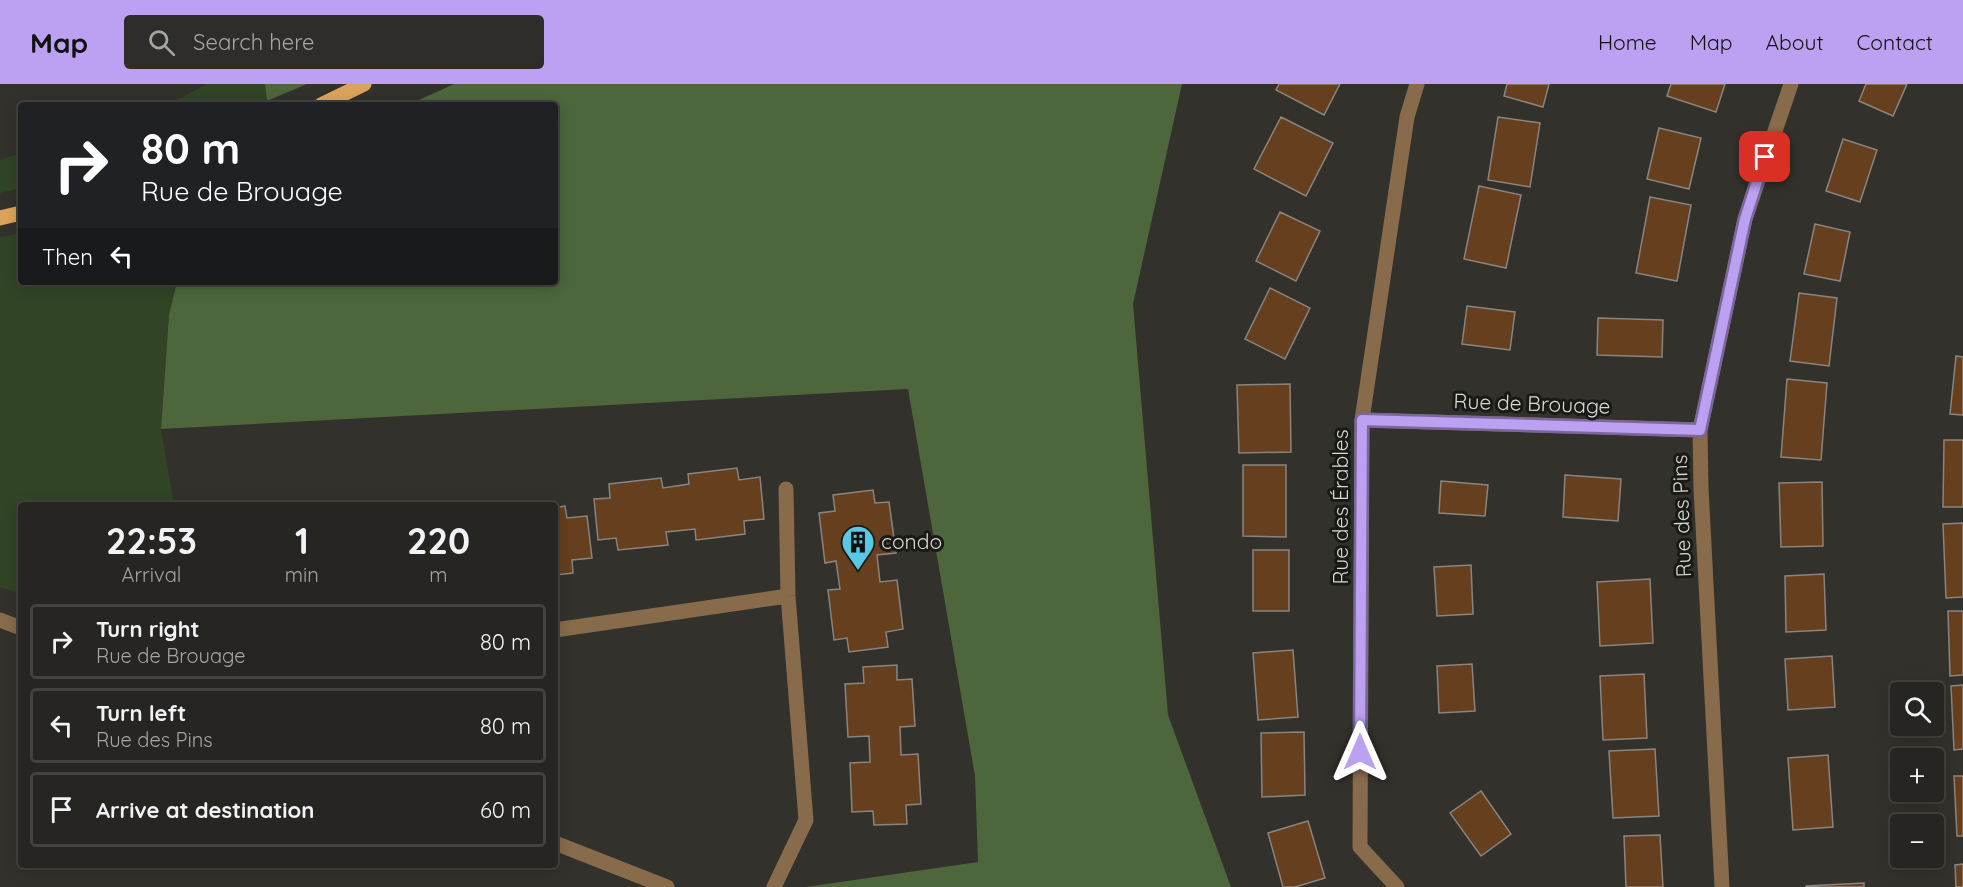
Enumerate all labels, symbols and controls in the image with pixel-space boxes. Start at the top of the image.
search box [124,15,544,69]
text: Map [30,25,88,60]
icon: search [145,26,178,59]
text: Search here [193,28,315,56]
text: Home [1598,29,1657,55]
text: Map [1690,29,1733,55]
text: About [1766,29,1824,55]
text: Contact [1857,29,1933,55]
text: 80 m [141,122,240,175]
icon: right [42,126,120,204]
pin [1739,131,1790,182]
icon: arrive [1748,140,1781,173]
text: Rue de Brouage [141,174,343,208]
icon: left [105,240,138,273]
text: Then [42,243,93,271]
street label: Rue de Brouage [1453,387,1611,419]
street label: Rue des Érables [1327,429,1353,585]
street label: Rue des Pins [1666,454,1696,578]
text: 22:53 [106,518,197,563]
text: 1 [295,518,309,563]
text: 220 [407,518,470,563]
building icon: condo [840,524,876,571]
place label: condo [881,528,942,554]
text: Arrival [121,562,181,587]
text: min [285,562,319,587]
text: m [429,562,448,587]
text: Turn right [96,615,200,643]
icon: right [45,625,78,658]
text: 80 m [480,628,531,656]
text: Rue de Brouage [96,643,245,668]
map controls [1890,682,1944,868]
button: search [1890,682,1944,736]
text: Turn left [96,699,186,727]
icon: left [45,709,78,742]
text: 80 m [480,712,531,740]
position arrow [1328,720,1392,784]
text: Rue des Pins [96,727,213,752]
button: + [1890,748,1944,802]
icon: arrive [45,793,78,826]
text: Arrive at destination [96,796,314,824]
text: 60 m [480,796,531,824]
button: − [1890,814,1944,868]

